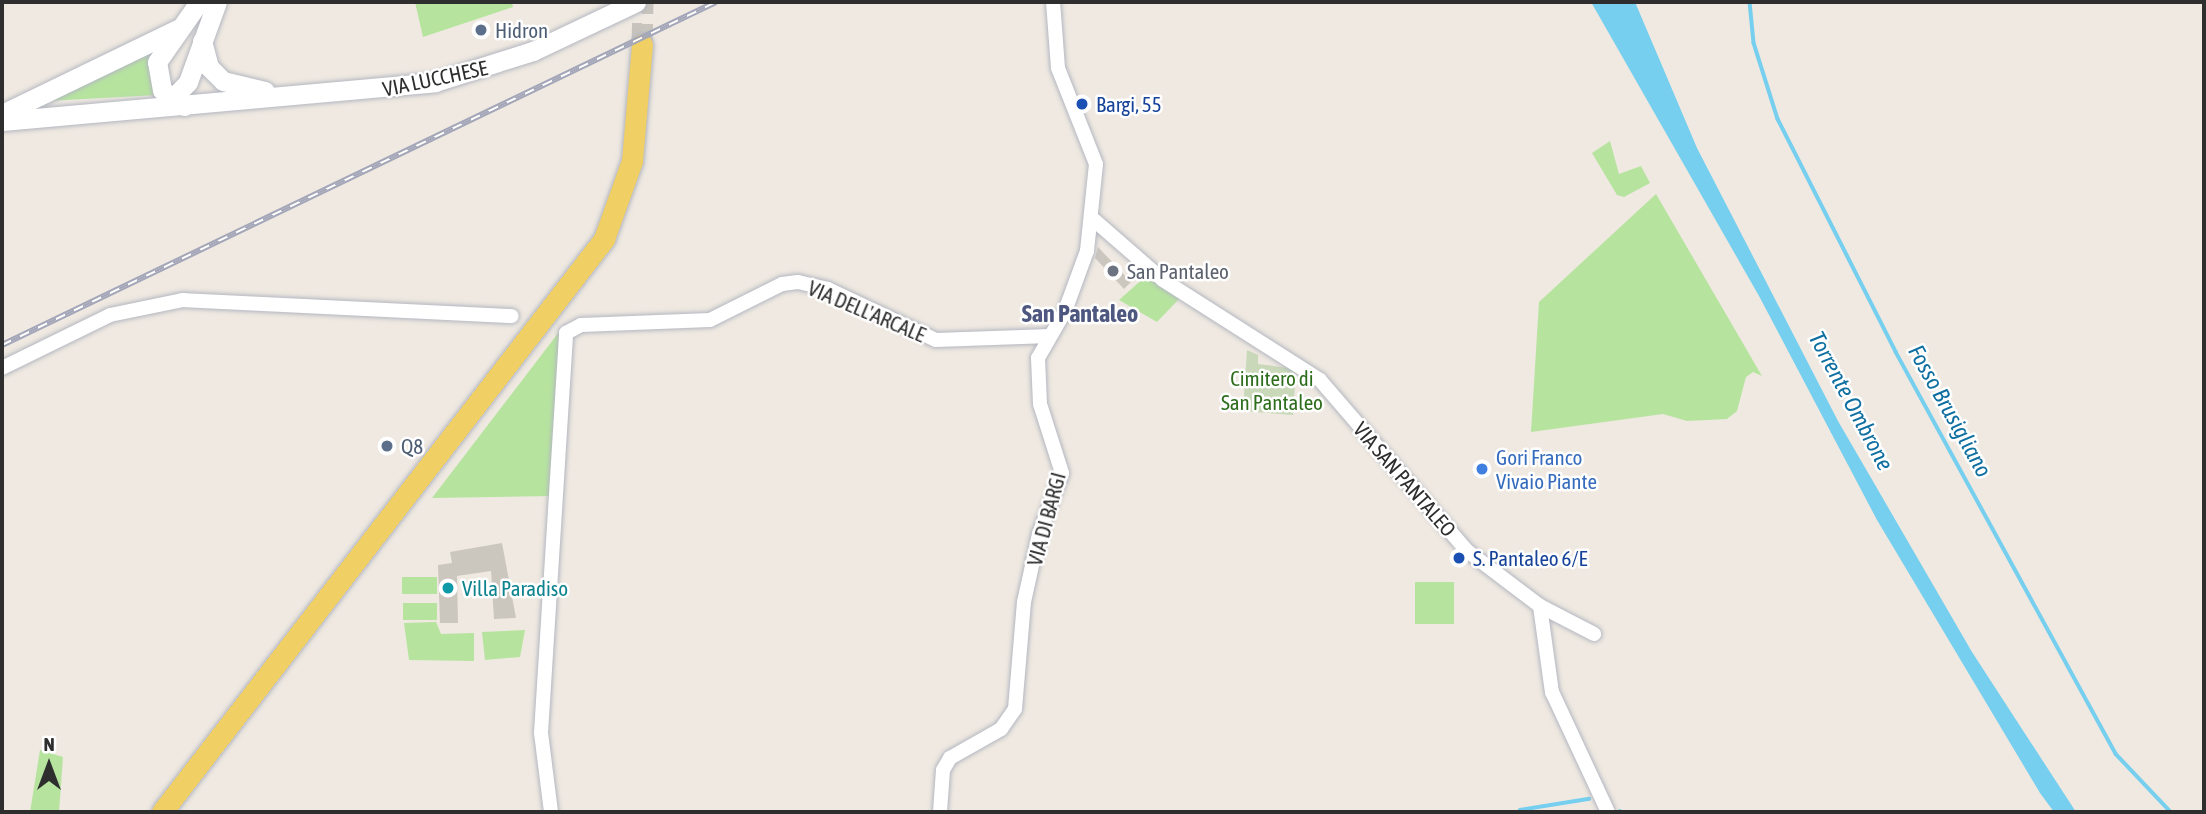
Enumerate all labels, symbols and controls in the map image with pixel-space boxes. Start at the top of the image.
place label: Hidron [495,17,548,43]
marker: Hidron [473,22,489,38]
street label: VIA LUCCHESE [380,55,490,101]
place label: Bargi, 55 [1096,91,1161,117]
marker: Bargi, 55 [1074,96,1090,112]
place label: San Pantaleo [1127,258,1229,284]
marker: San Pantaleo [1105,263,1121,279]
street label: VIA DELL'ARCALE [804,275,930,347]
district label: San Pantaleo [1022,300,1138,328]
water label: Torrente Ombrone [1803,327,1899,475]
water label: Fosso Brusigliano [1902,340,1998,482]
park label: Cimitero di San Pantaleo [1221,365,1323,415]
street label: VIA SAN PANTALEO [1348,417,1462,541]
place label: Q8 [401,433,423,459]
marker: Q8 [379,438,395,454]
place label: Gori Franco Vivaio Piante [1496,444,1597,494]
marker: Gori Franco Vivaio Piante [1474,461,1490,477]
street label: VIA DI BARGI [1021,469,1071,569]
place label: S. Pantaleo 6/E [1473,545,1588,571]
marker: S. Pantaleo 6/E [1451,550,1467,566]
place label: Villa Paradiso [462,575,568,601]
marker: Villa Paradiso [440,580,456,596]
north arrow [14,730,84,800]
text: N [43,733,55,755]

